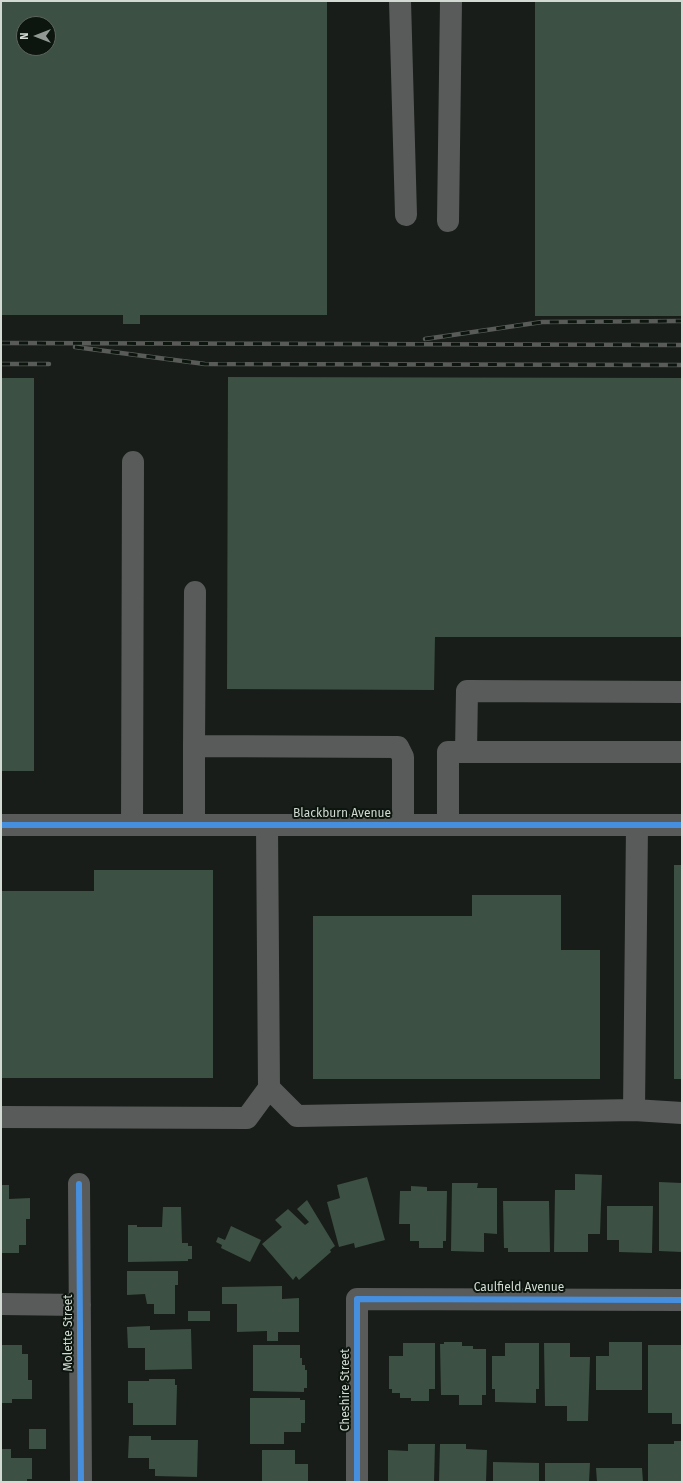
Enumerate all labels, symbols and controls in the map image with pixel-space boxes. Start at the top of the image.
north arrow [16,16,56,56]
text: N [18,32,31,40]
street label: Blackburn Avenue [293,807,391,821]
street label: Caulfield Avenue [474,1281,564,1295]
street label: Molette Street [62,1294,76,1372]
street label: Cheshire Street [339,1349,353,1431]

